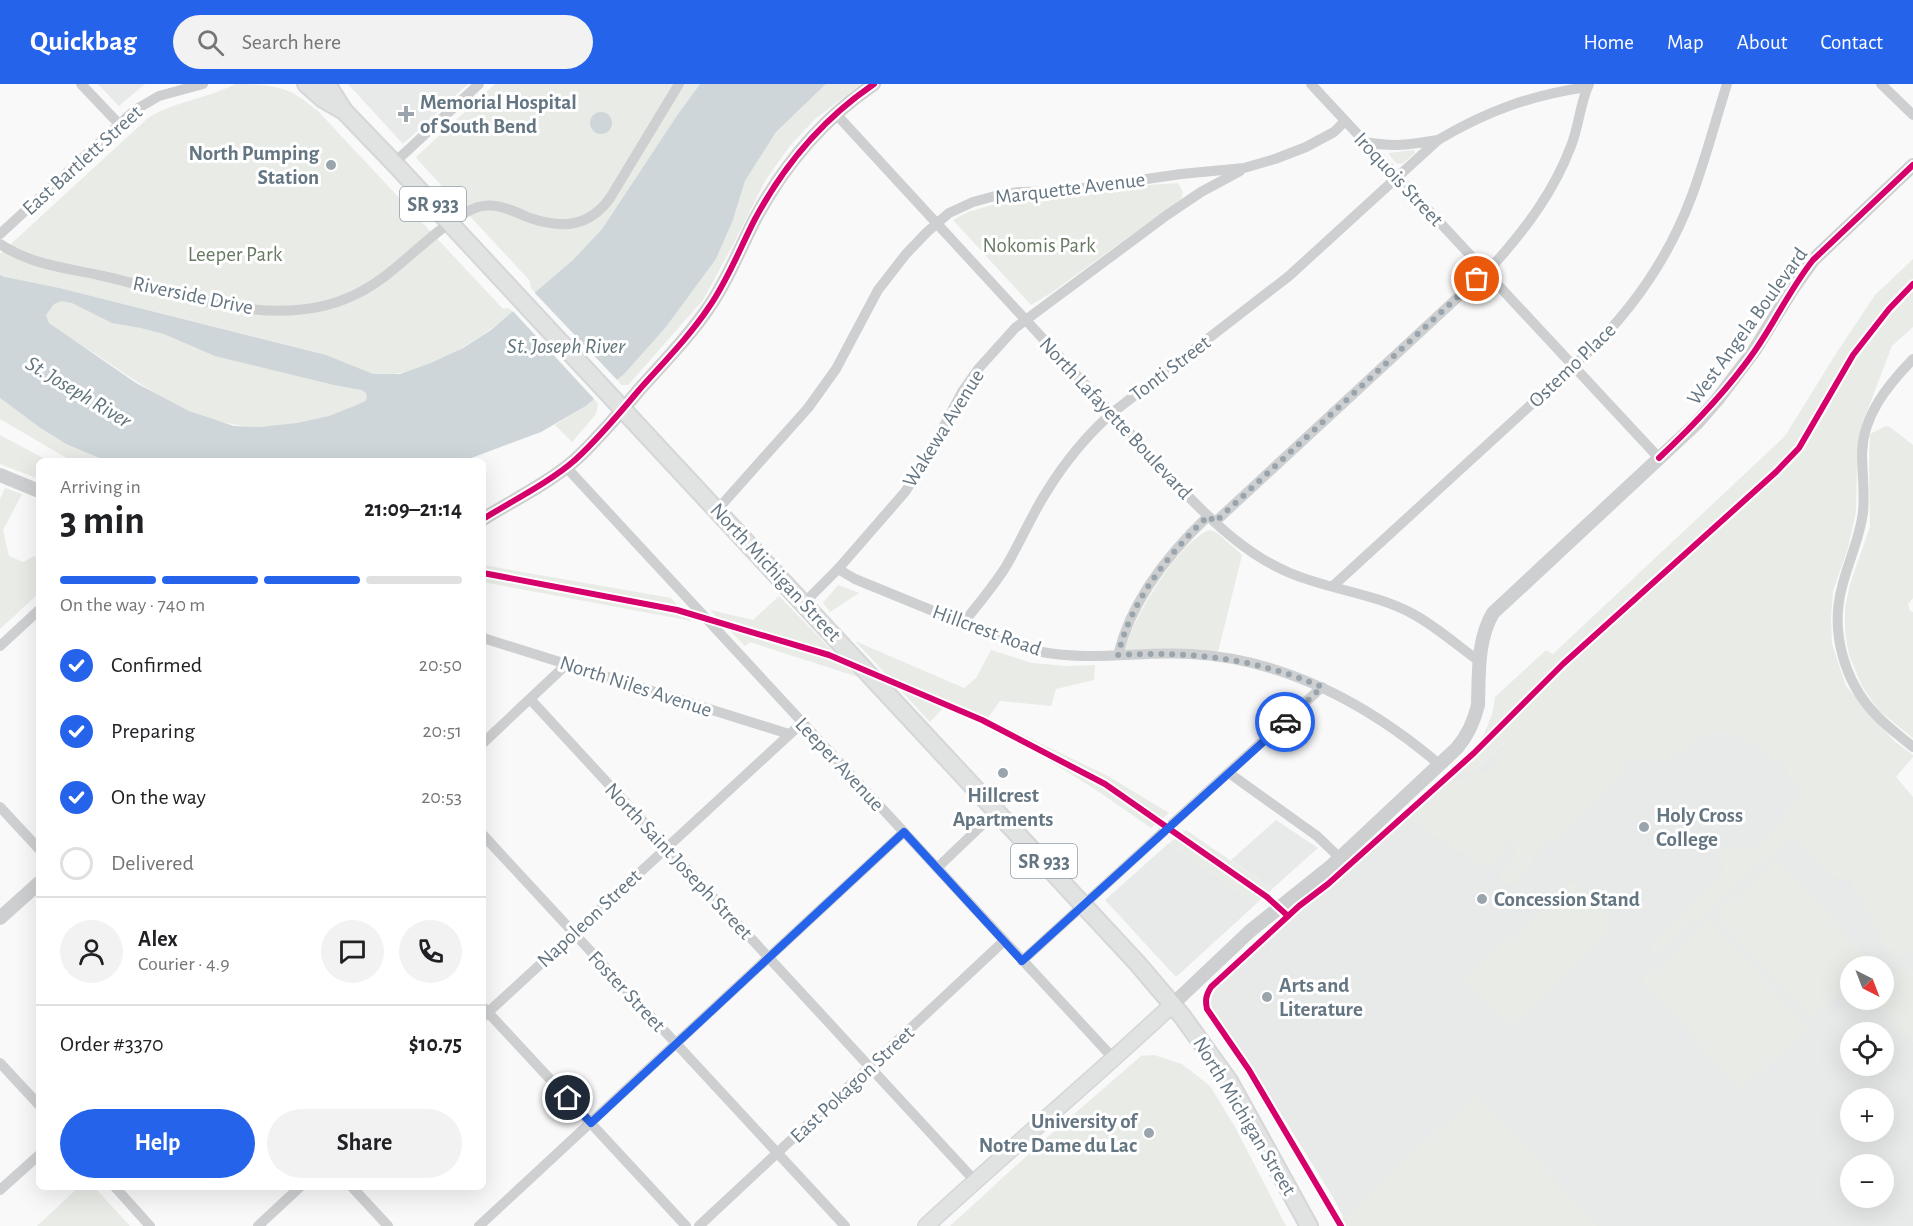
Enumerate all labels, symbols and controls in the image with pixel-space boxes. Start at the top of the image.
search box [173,15,593,69]
icon: search [194,26,227,59]
text: Quickbag [30,28,137,56]
text: Search here [242,31,341,53]
text: Home [1583,32,1634,53]
text: Map [1667,32,1704,53]
text: About [1737,32,1787,53]
text: Contact [1820,32,1883,53]
place label: Memorial Hospital of South Bend [420,92,577,137]
street label: East Bartlett Street [19,101,146,219]
marker: Memorial Hospital of South Bend [397,105,415,123]
street label: Iroquois Street [1350,128,1447,231]
place label: North Pumping Station [189,143,319,188]
marker: North Pumping Station [324,158,338,172]
street label: Marquette Avenue [994,169,1146,208]
road number: SR 933 [400,187,466,221]
park label: Nokomis Park [983,235,1096,256]
park label: Leeper Park [188,244,283,265]
street label: West Angela Boulevard [1683,244,1812,409]
pin [1451,253,1502,304]
icon: bag [1460,262,1493,295]
street label: Riverside Drive [131,273,255,318]
street label: Ostemo Place [1525,319,1620,412]
street label: Tonti Street [1126,331,1215,405]
street label: North Lafayette Boulevard [1035,333,1196,503]
water label: St. Joseph River [507,335,626,358]
water label: St. Joseph River [22,352,136,433]
street label: Wakewa Avenue [899,366,988,491]
text: Arriving in [60,477,141,497]
text: 21:09–21:14 [364,498,462,520]
street label: North Michigan Street [706,499,845,646]
text: 3 min [60,502,145,541]
text: On the way · 740 m [60,595,205,615]
street label: Hillcrest Road [930,601,1044,660]
icon: check [60,649,93,682]
street label: North Niles Avenue [557,652,715,721]
text: Confirmed [111,654,202,676]
text: 20:50 [419,655,462,675]
courier [1255,692,1315,752]
icon: car [1269,706,1302,739]
street label: Leeper Avenue [791,713,888,815]
icon: check [60,715,93,748]
text: Preparing [111,720,195,742]
text: 20:51 [423,721,462,741]
marker: Hillcrest Apartments [996,766,1010,780]
street label: North Saint Joseph Street [601,779,757,944]
icon: check [60,781,93,814]
place label: Hillcrest Apartments [953,785,1053,830]
text: On the way [111,786,206,808]
text: 20:53 [421,787,462,807]
place label: Holy Cross College [1656,805,1743,850]
marker: Holy Cross College [1637,820,1651,834]
road number: SR 933 [1011,844,1077,878]
text: Delivered [111,852,194,874]
street label: Napoleon Street [533,865,645,972]
place label: Concession Stand [1494,889,1640,910]
marker: Concession Stand [1475,892,1489,906]
button: person [60,920,123,983]
button: chat [321,920,384,983]
button: phone [399,920,462,983]
text: Alex [138,928,178,950]
street label: Foster Street [584,947,669,1036]
text: Courier · 4.9 [138,954,230,974]
north arrow [1840,956,1894,1010]
map controls [1840,956,1894,1208]
place label: Arts and Literature [1279,975,1363,1020]
marker: Arts and Literature [1260,990,1274,1004]
street label: East Pokagon Street [786,1022,918,1147]
button: locate [1840,1022,1894,1076]
text: Order #3370 [60,1033,164,1055]
text: $10.75 [409,1033,462,1055]
street label: North Michigan Street [1189,1033,1300,1199]
pin [542,1072,593,1123]
icon: home [551,1081,584,1114]
button: + [1840,1088,1894,1142]
button: Help [60,1109,255,1178]
button: Share [267,1109,462,1178]
place label: University of Notre Dame du Lac [979,1111,1139,1156]
marker: University of Notre Dame du Lac [1142,1126,1156,1140]
button: − [1840,1154,1894,1208]

